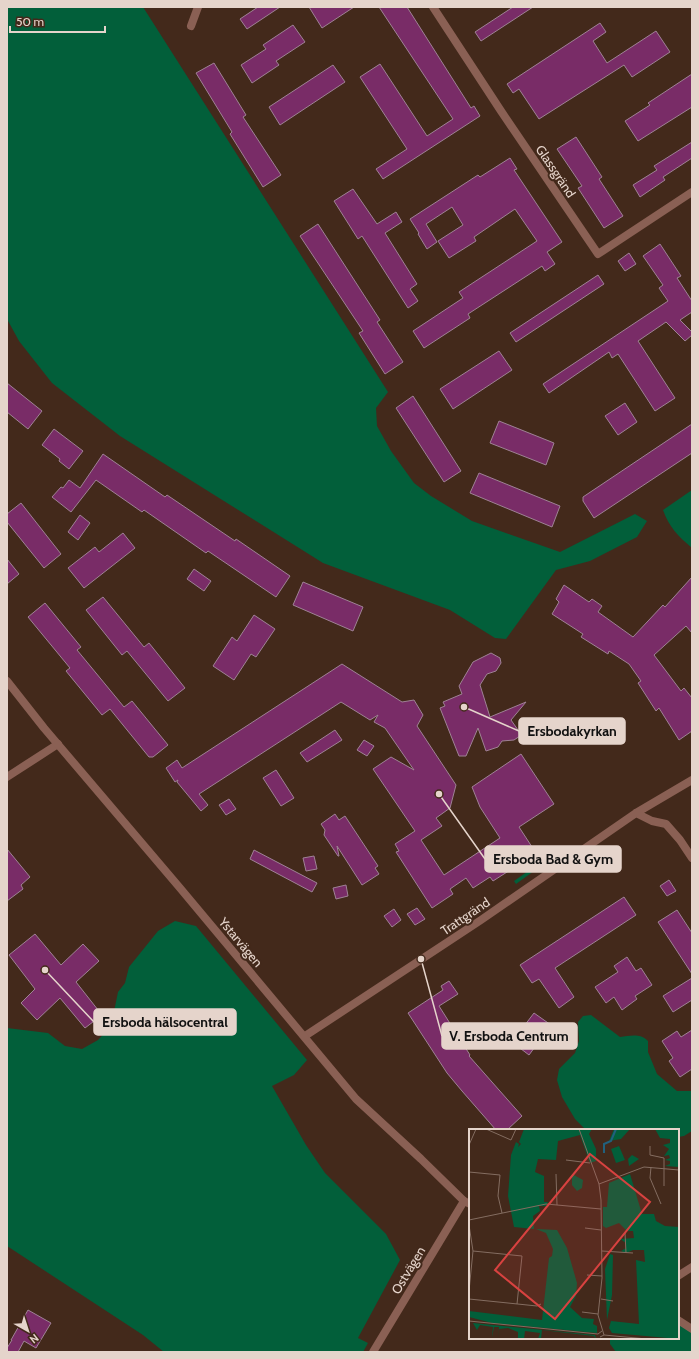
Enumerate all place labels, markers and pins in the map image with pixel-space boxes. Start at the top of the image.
callout: Ersbodakyrkan [519,718,625,744]
callout: Ersboda Bad & Gym [485,846,621,872]
callout: Ersboda hälsocentral [94,1009,236,1035]
callout: V. Ersboda Centrum [442,1023,577,1049]

